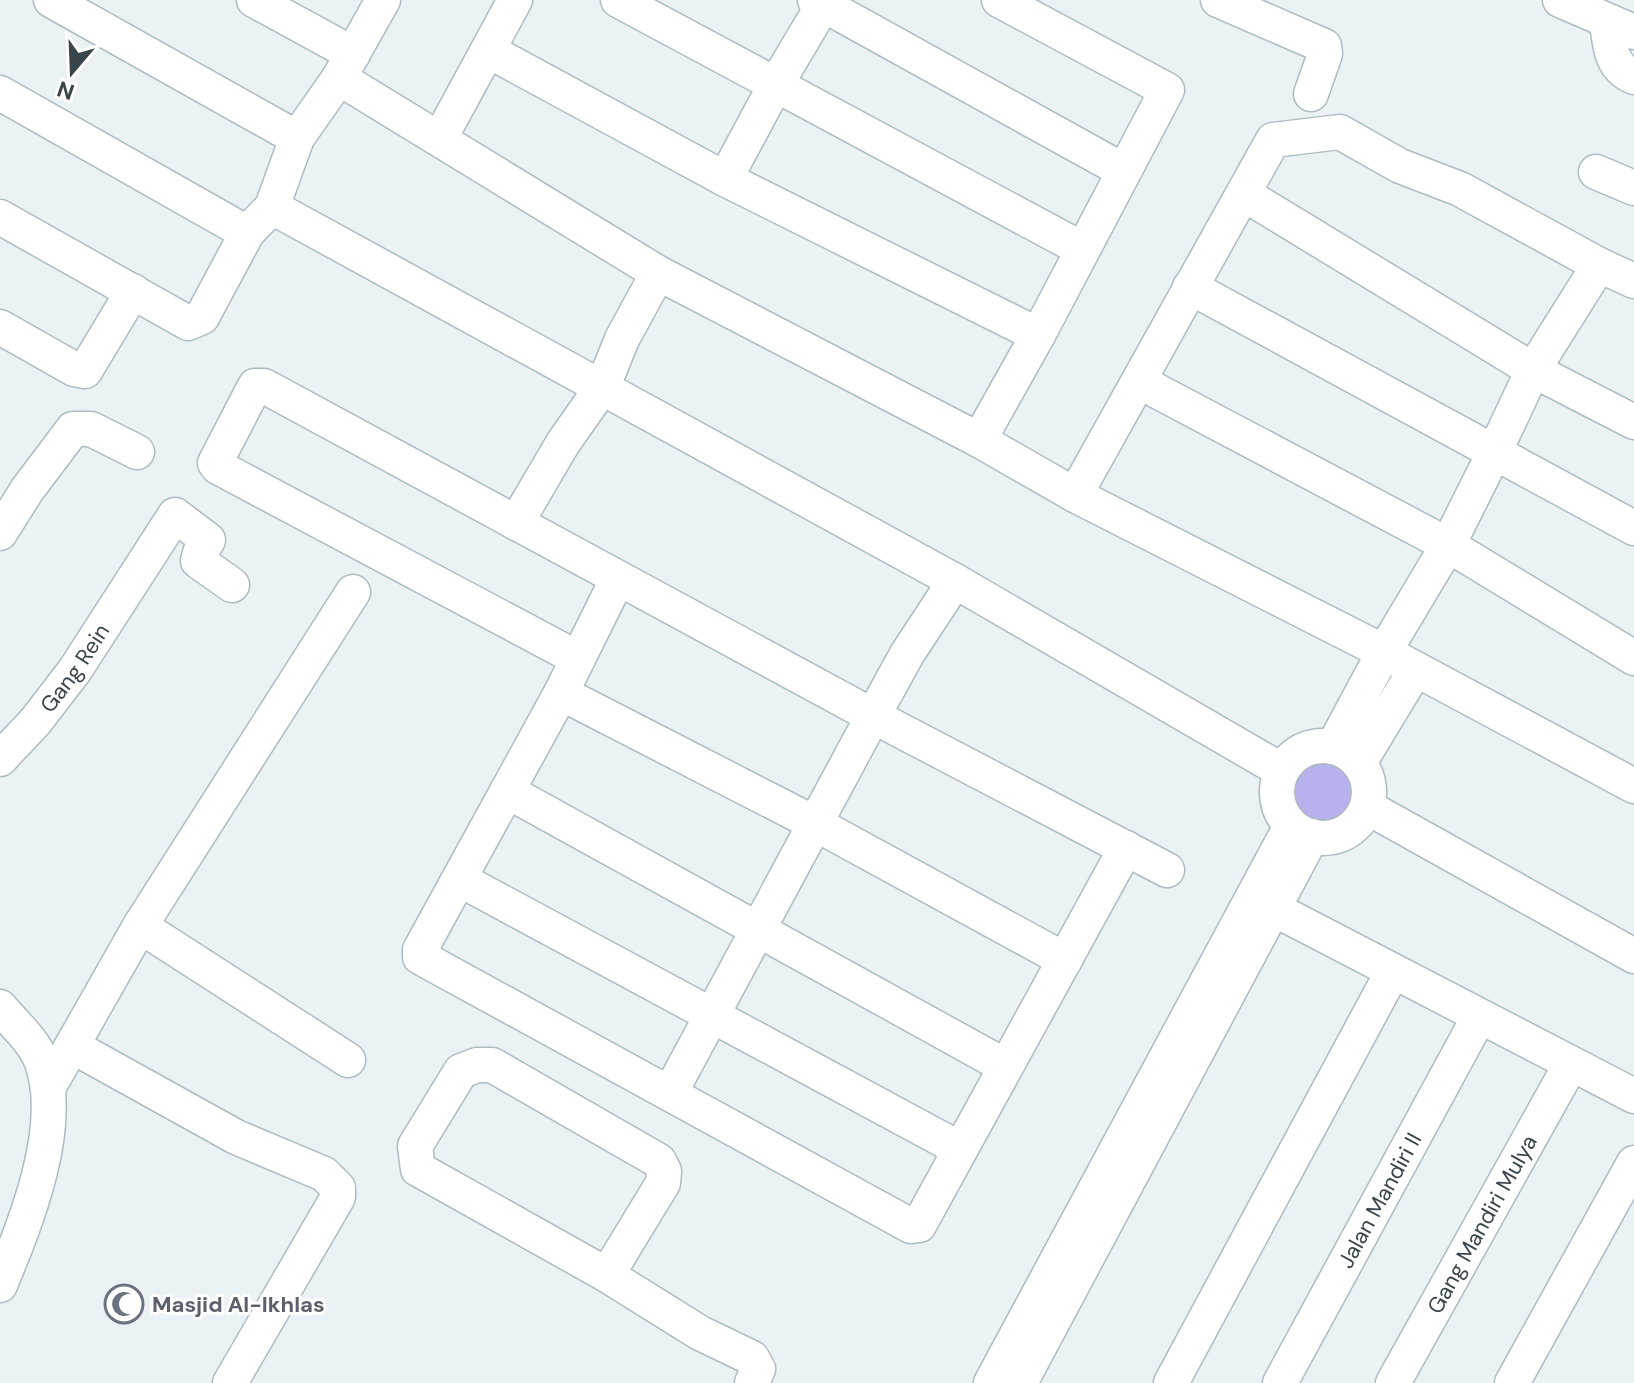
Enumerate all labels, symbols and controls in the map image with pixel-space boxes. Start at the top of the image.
north arrow [32,32,112,112]
text: N [53,74,78,107]
street label: Gang Rein [34,618,116,719]
street label: Jalan Mandiri II [1331,1128,1428,1273]
street label: Gang Mandiri Mulya [1421,1130,1544,1319]
mosque icon: Masjid Al-Ikhlas [103,1283,145,1325]
place label: Masjid Al-Ikhlas [152,1290,325,1319]

